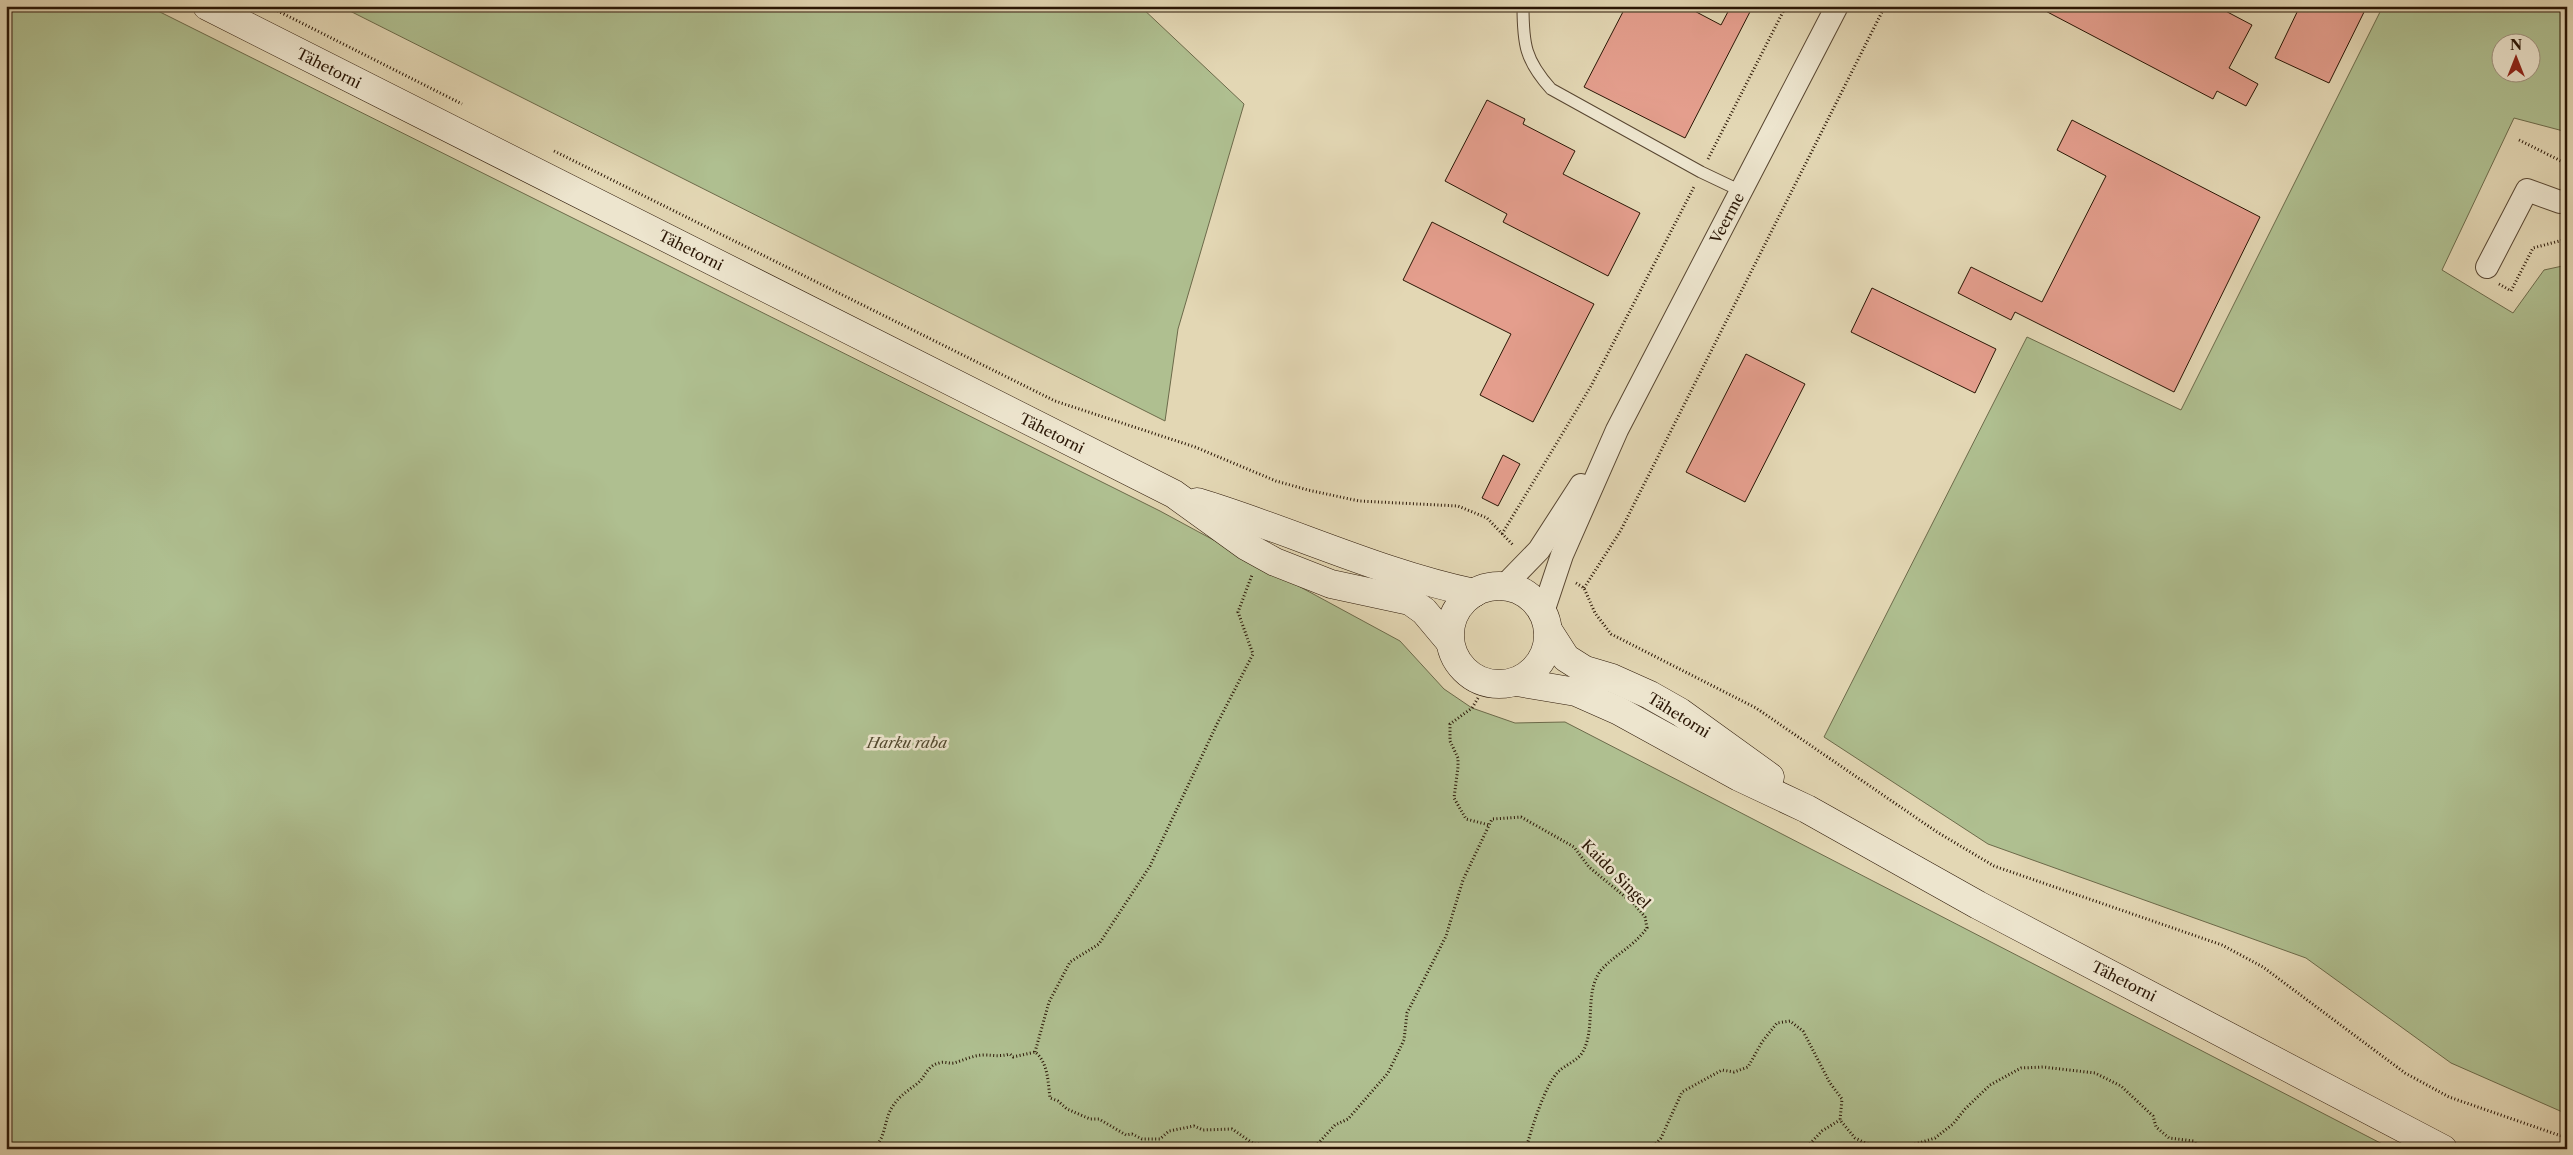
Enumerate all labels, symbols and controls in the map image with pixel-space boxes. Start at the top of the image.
north arrow [2490,32,2540,82]
text: N [2510,36,2522,54]
street label: Tähetorni [293,44,365,93]
street label: Veerme [1705,189,1748,248]
street label: Tähetorni [655,226,727,275]
street label: Tähetorni [1016,409,1088,458]
street label: Tähetorni [1644,688,1714,742]
park label: Harku raba [866,733,947,752]
street label: Kaido Singel [1577,835,1655,913]
street label: Tähetorni [2088,957,2160,1006]

